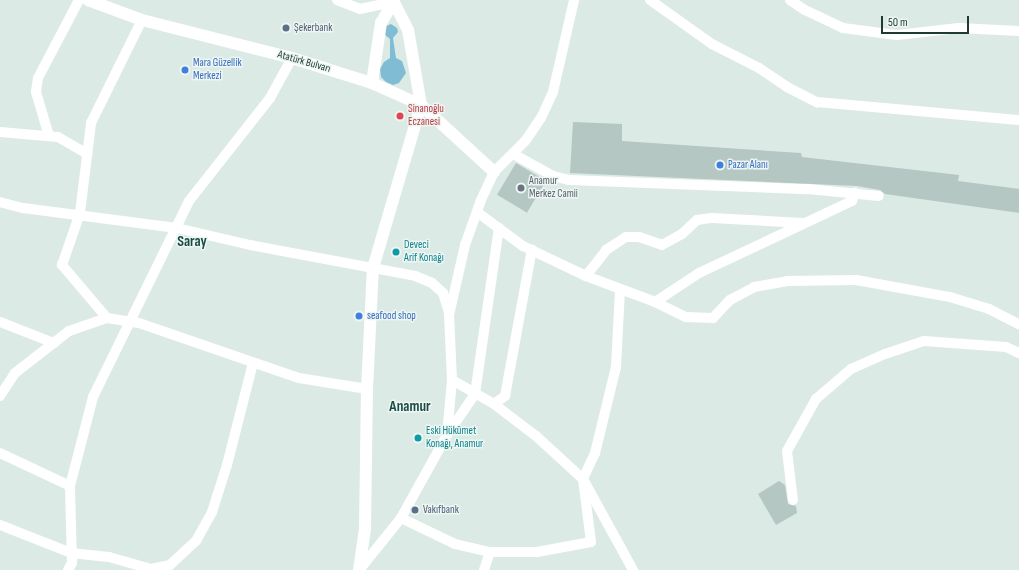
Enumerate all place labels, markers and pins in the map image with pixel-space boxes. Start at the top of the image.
place label: Şekerbank [294,21,332,35]
marker: Şekerbank [281,23,291,33]
place label: Mara Güzellik Merkezi [193,57,242,83]
marker: Mara Güzellik Merkezi [180,65,190,75]
place label: Sinanoğlu Eczanesi [408,103,444,129]
marker: Sinanoğlu Eczanesi [395,111,405,121]
place label: Pazar Alanı [728,158,768,172]
marker: Pazar Alanı [715,160,725,170]
place label: Anamur Merkez Camii [529,175,578,201]
marker: Anamur Merkez Camii [516,183,526,193]
place label: Deveci Arif Konağı [404,239,444,265]
marker: Deveci Arif Konağı [391,247,401,257]
place label: seafood shop [367,309,416,323]
marker: seafood shop [354,311,364,321]
place label: Eski Hükümet Konağı, Anamur [426,425,483,451]
marker: Eski Hükümet Konağı, Anamur [413,433,423,443]
place label: Vakıfbank [423,503,459,517]
marker: Vakıfbank [410,505,420,515]

